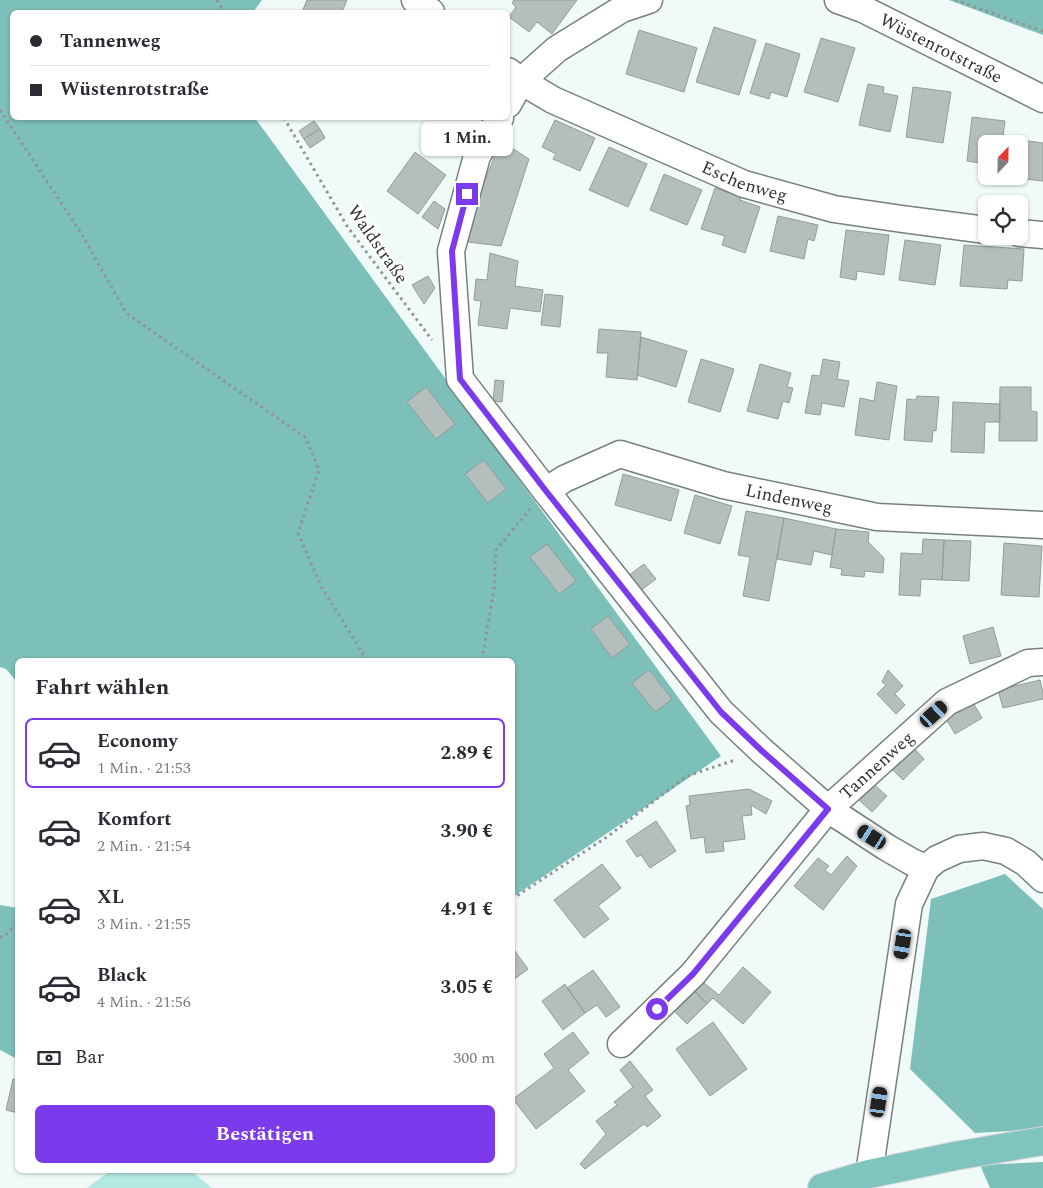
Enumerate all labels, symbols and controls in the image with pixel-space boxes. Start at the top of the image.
street label: Wüstenrotstraße [875,7,1007,91]
text: Tannenweg [60,27,161,56]
text: Wüstenrotstraße [60,75,209,104]
callout: 1 Min. [421,121,513,156]
text: 1 Min. [443,126,491,150]
north arrow [978,135,1028,185]
map controls [978,135,1028,245]
street label: Eschenweg [697,154,790,209]
route end [456,183,478,205]
button: locate [978,195,1028,245]
street label: Waldstraße [340,199,415,289]
street label: Lindenweg [743,477,835,521]
text: Fahrt wählen [35,671,169,704]
car [917,698,950,730]
street label: Tannenweg [834,725,920,807]
text: Economy [97,727,178,756]
icon: car [37,731,82,776]
text: 2.89 € [441,739,493,768]
text: 1 Min. · 21:53 [97,756,191,780]
text: Komfort [97,805,172,834]
icon: car [37,809,82,854]
text: 3.90 € [441,817,493,846]
car [855,823,888,851]
text: 2 Min. · 21:54 [97,834,191,858]
text: XL [97,883,124,912]
icon: car [37,887,82,932]
text: 4.91 € [441,895,493,924]
text: 3 Min. · 21:55 [97,912,191,936]
car [893,928,912,960]
text: Black [97,961,147,990]
icon: car [37,965,82,1010]
text: 3.05 € [441,973,493,1002]
text: 4 Min. · 21:56 [97,990,191,1014]
route start [646,998,668,1020]
text: Bar [75,1043,104,1072]
icon: cash [35,1044,63,1072]
text: 300 m [453,1046,495,1070]
car [869,1086,888,1118]
button: Bestätigen [35,1105,495,1163]

